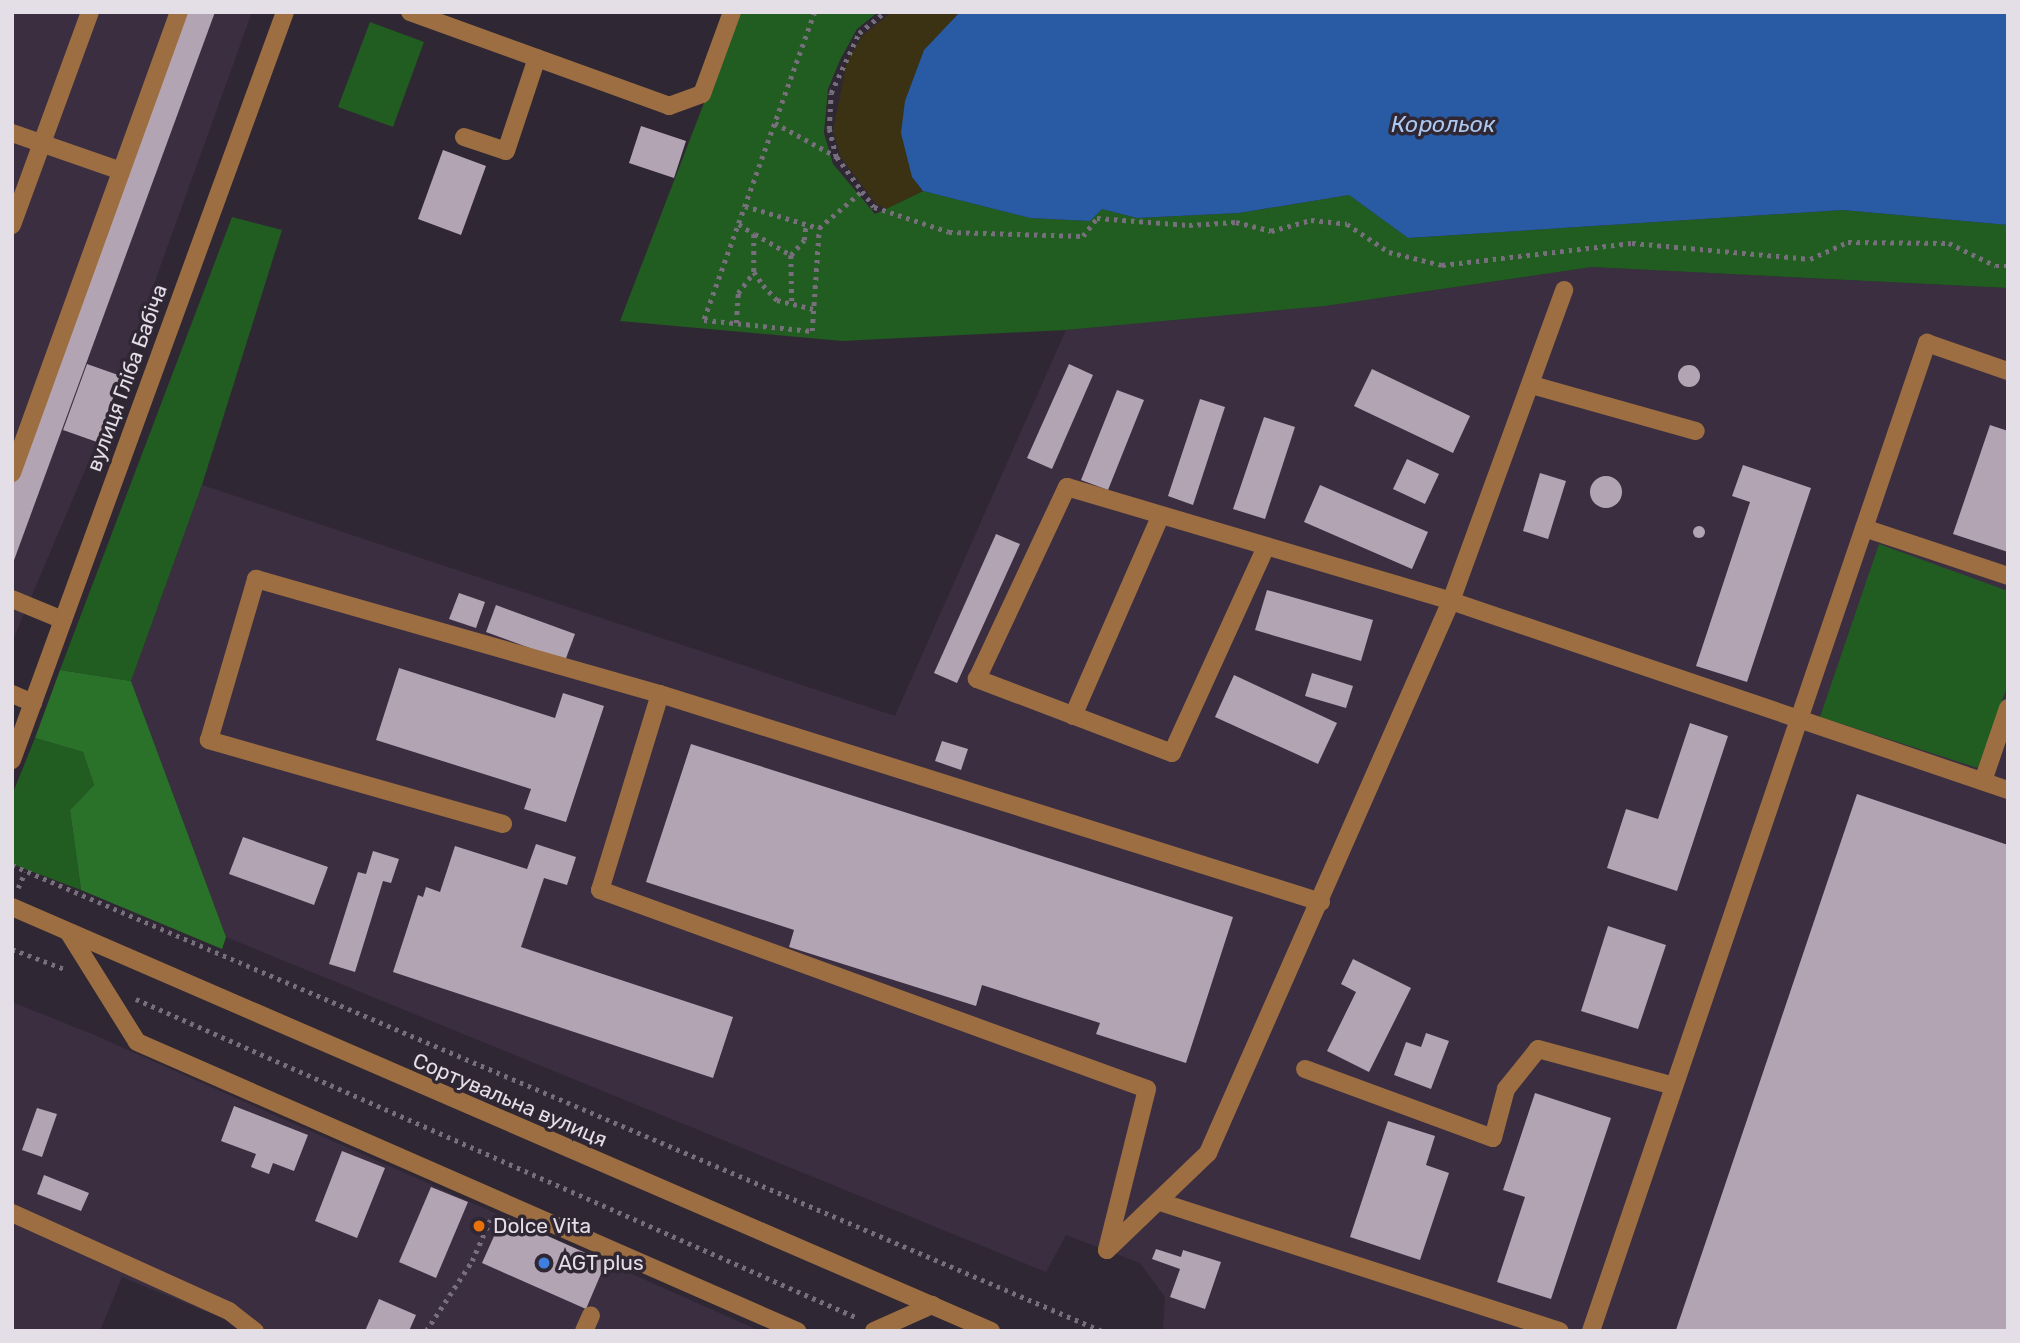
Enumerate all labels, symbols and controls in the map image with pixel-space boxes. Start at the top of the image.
water label: Корольок [1391,110,1495,138]
street label: вулиця Гліба Бабіча [81,281,173,475]
street label: Сортувальна вулиця [409,1048,611,1152]
place label: Dolce Vita [493,1213,592,1239]
marker: Dolce Vita [471,1218,487,1234]
place label: AGT plus [558,1250,644,1276]
marker: AGT plus [536,1255,552,1271]

